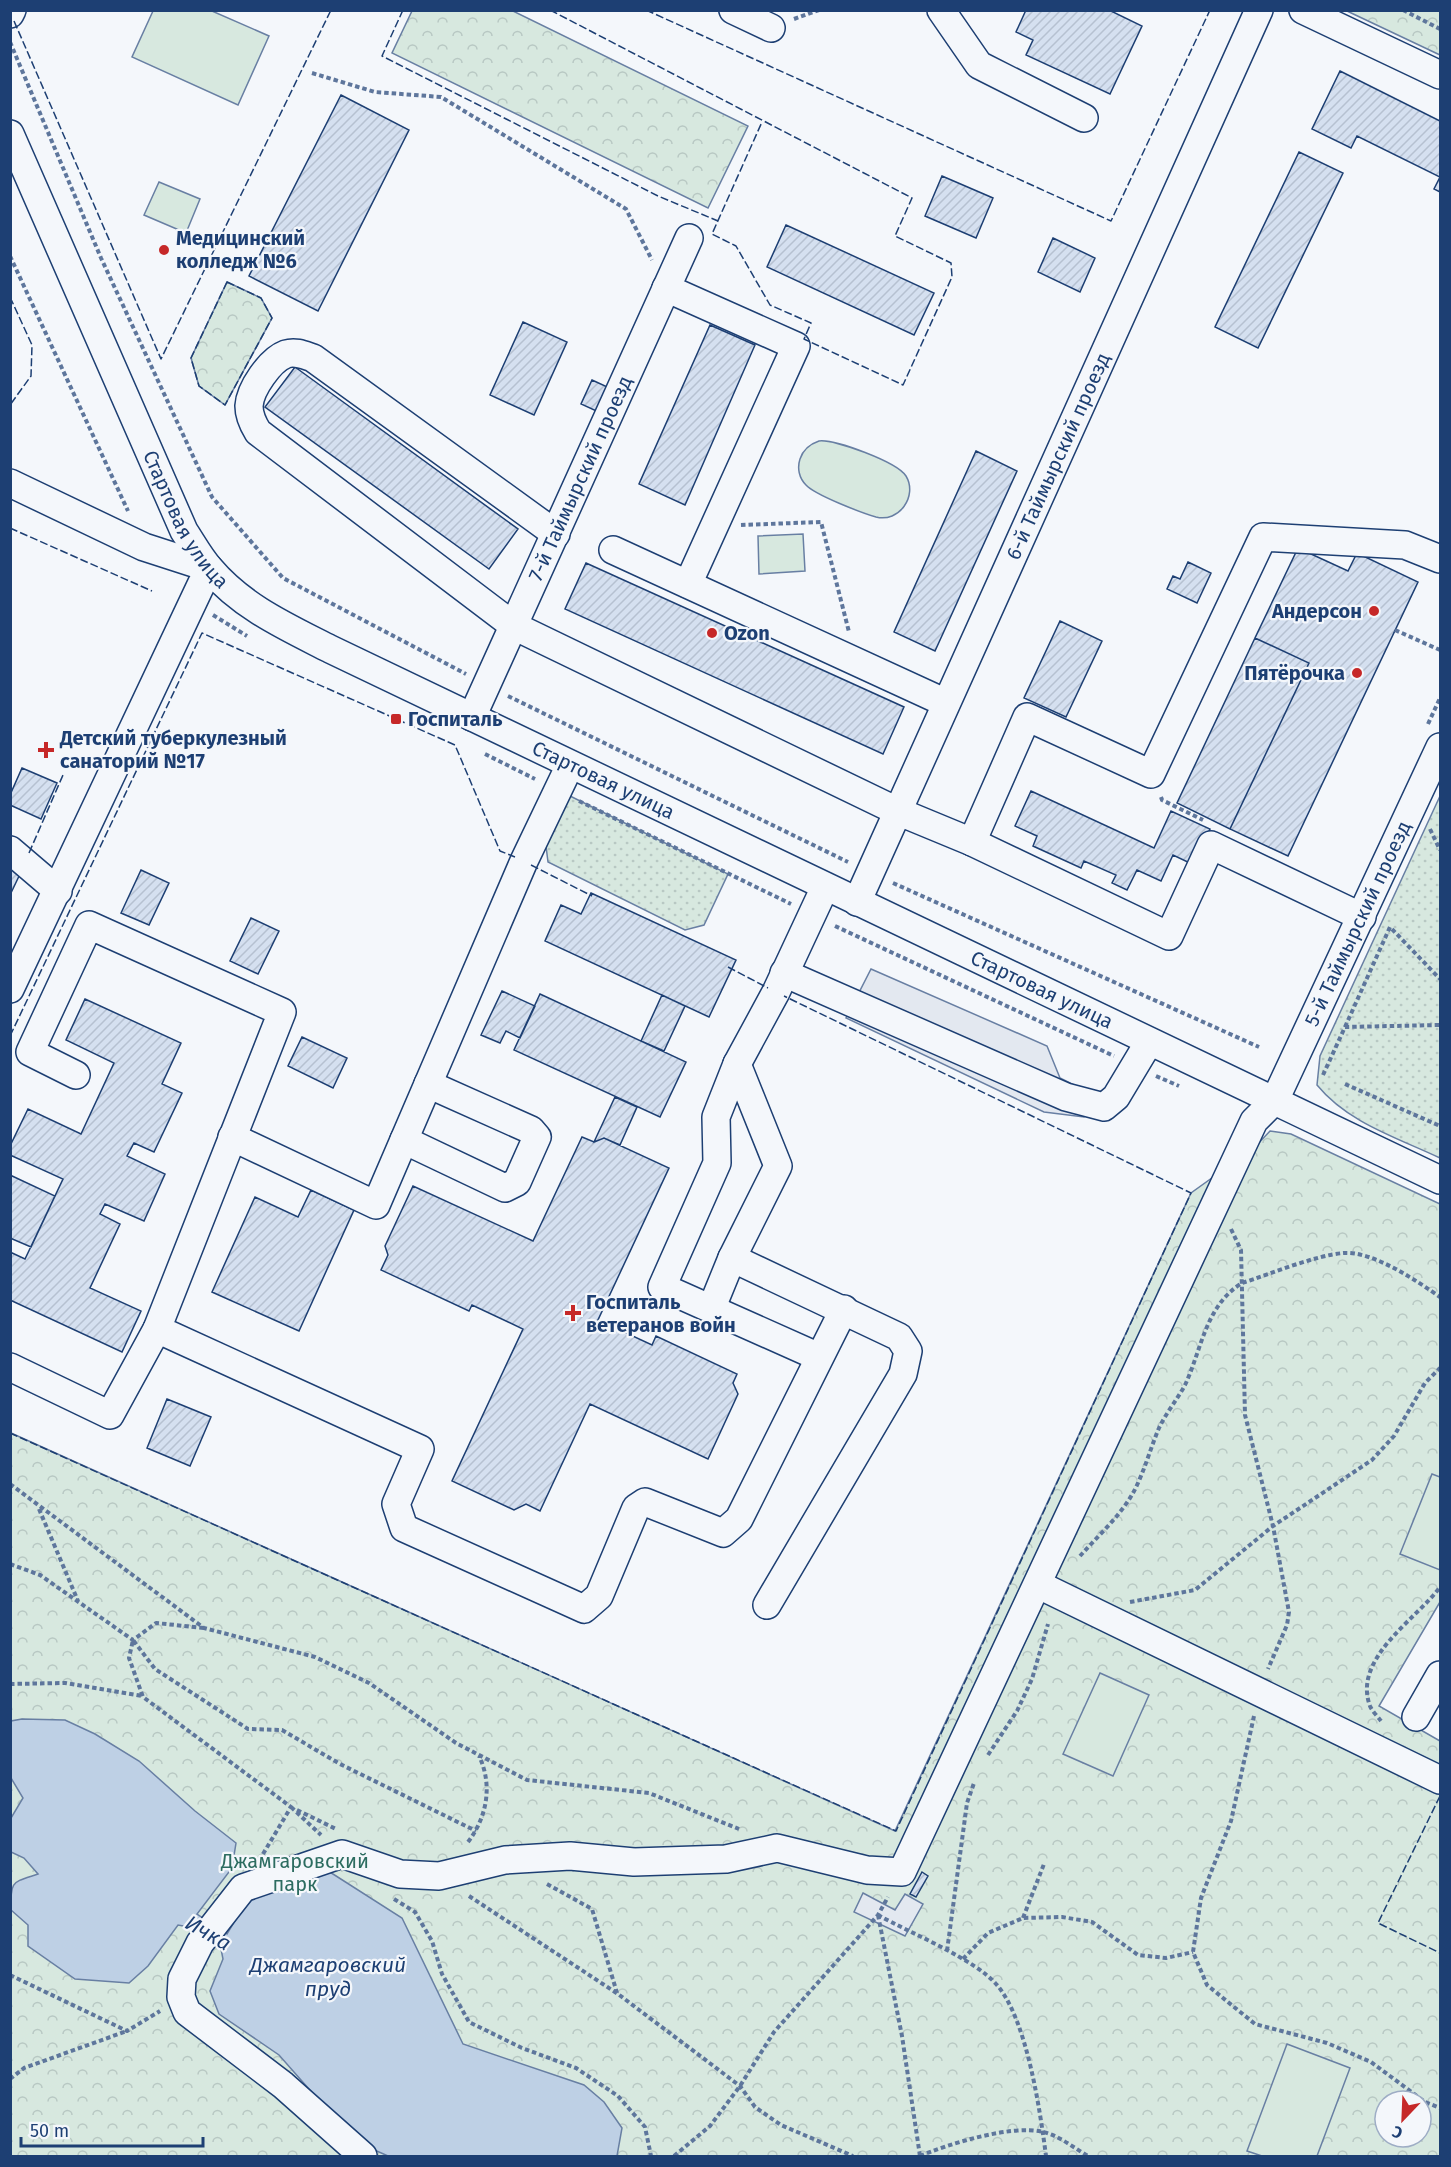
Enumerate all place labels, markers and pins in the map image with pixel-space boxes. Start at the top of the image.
place label: Медицинский колледж №6 [176,226,305,273]
marker: Медицинский колледж №6 [157,243,171,257]
place label: Андерсон [1271,599,1362,623]
marker: Андерсон [1367,604,1381,618]
place label: Ozon [724,621,770,645]
marker: Ozon [705,626,719,640]
place label: Пятёрочка [1244,661,1345,685]
marker: Пятёрочка [1350,666,1364,680]
place label: Госпиталь [408,707,503,731]
marker: Госпиталь [389,712,403,726]
place label: Детский туберкулезный санаторий №17 [59,726,287,773]
marker: Детский туберкулезный санаторий №17 [37,741,55,759]
place label: Госпиталь ветеранов войн [586,1290,736,1337]
marker: Госпиталь ветеранов войн [564,1304,582,1322]

